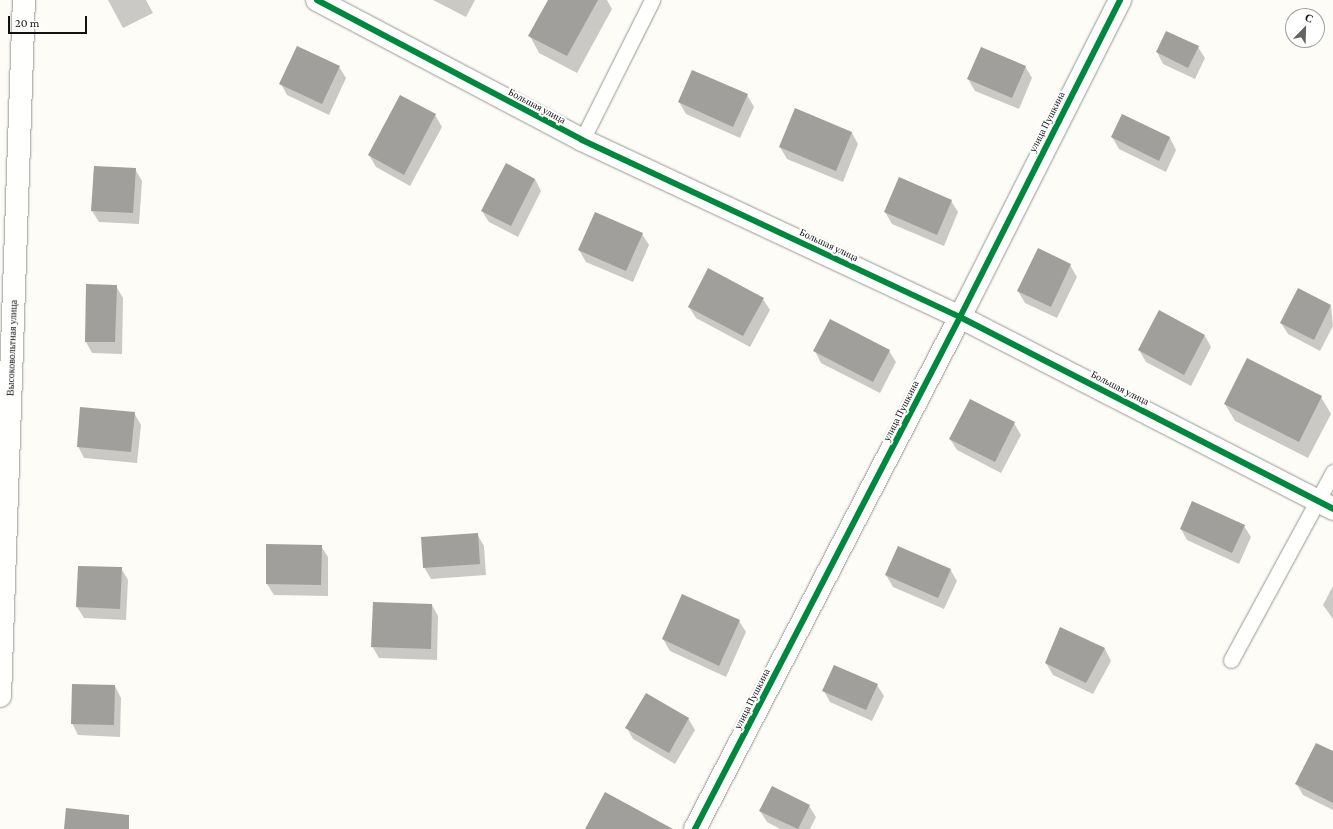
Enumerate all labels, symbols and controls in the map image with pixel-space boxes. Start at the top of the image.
scale bar [10,8,89,34]
north arrow [1285,8,1325,48]
text: С [1303,11,1315,25]
text: 20 m [15,16,39,30]
street label: Большая улица [506,86,568,126]
street label: улица Пушкина [1027,90,1067,154]
street label: Большая улица [798,226,860,264]
street label: Высоковольтная улица [4,300,20,396]
street label: Большая улица [1089,368,1151,408]
street label: улица Пушкина [881,379,921,443]
street label: улица Пушкина [732,667,772,731]

